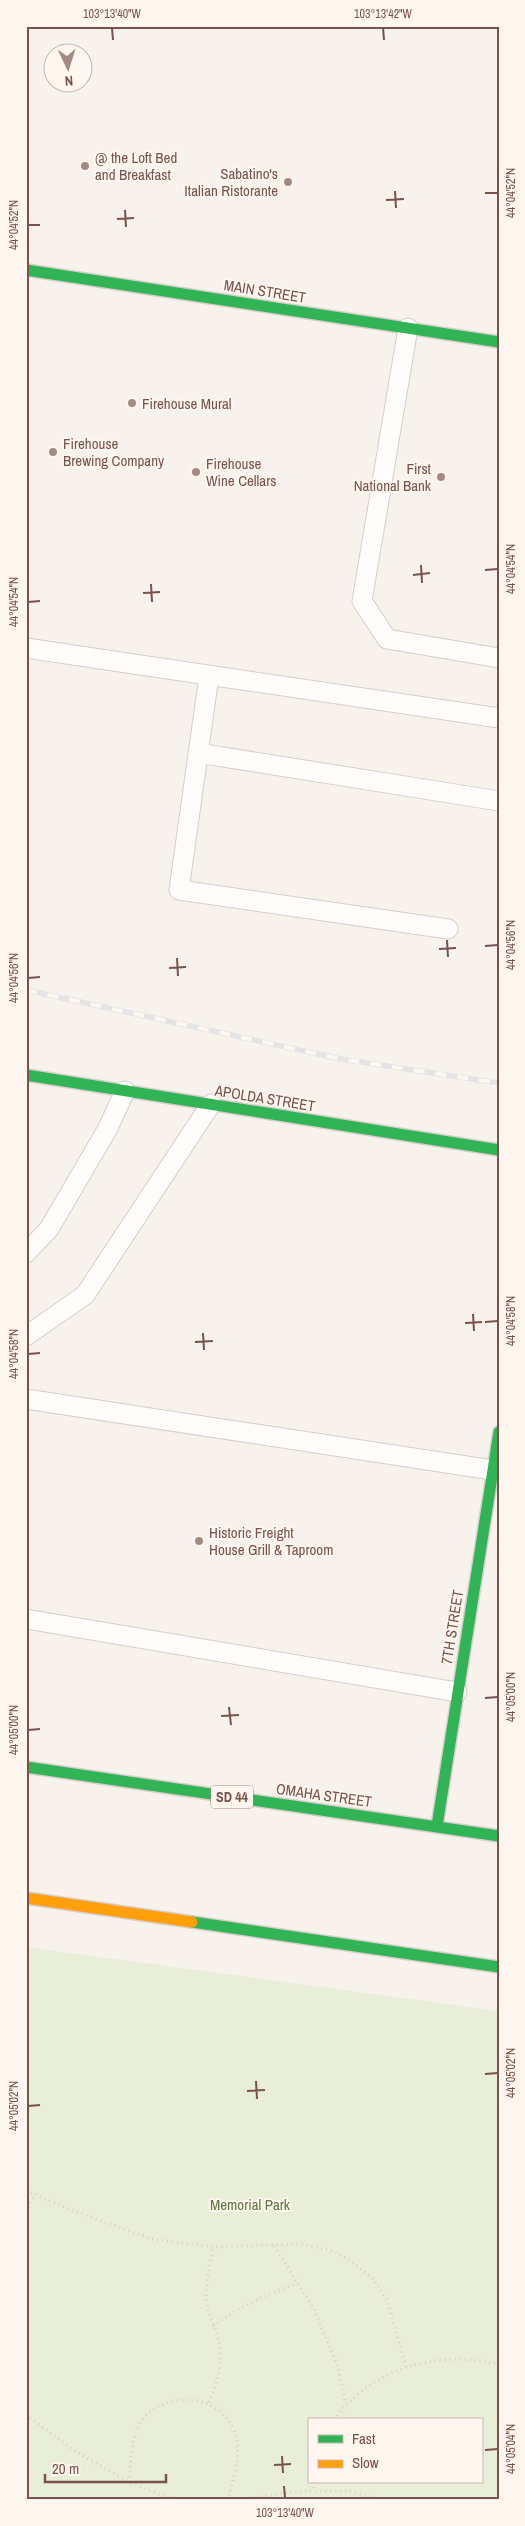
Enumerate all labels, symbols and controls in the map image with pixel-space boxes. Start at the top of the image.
text: 103°13'40"W [83,6,142,22]
text: 103°13'42"W [354,6,413,22]
north arrow [42,42,92,92]
text: N [64,72,74,90]
place label: @ the Loft Bed and Breakfast [95,147,177,185]
marker: @ the Loft Bed and Breakfast [79,160,91,172]
place label: Sabatino's Italian Ristorante [184,163,278,201]
text: 44°04'52"N [503,168,519,218]
marker: Sabatino's Italian Ristorante [282,176,294,188]
text: 44°04'52"N [6,200,22,250]
street label: MAIN STREET [223,274,308,308]
place label: Firehouse Mural [142,393,232,414]
marker: Firehouse Mural [126,397,138,409]
place label: Firehouse Brewing Company [63,433,165,471]
marker: Firehouse Brewing Company [47,446,59,458]
place label: Firehouse Wine Cellars [206,453,276,491]
place label: First National Bank [354,458,432,496]
marker: Firehouse Wine Cellars [190,466,202,478]
marker: First National Bank [435,471,447,483]
text: 44°04'54"N [503,544,519,594]
text: 44°04'54"N [6,577,22,627]
text: 44°04'56"N [503,920,519,970]
text: 44°04'56"N [6,953,22,1003]
street label: APOLDA STREET [212,1080,317,1116]
text: 44°04'58"N [503,1296,519,1346]
text: 44°04'58"N [6,1329,22,1379]
place label: Historic Freight House Grill & Taproom [209,1522,333,1560]
marker: Historic Freight House Grill & Taproom [193,1535,205,1547]
street label: 7TH STREET [436,1588,468,1666]
text: 44°05'00"N [503,1672,519,1722]
text: 44°05'00"N [6,1705,22,1755]
street label: OMAHA STREET [275,1778,374,1812]
road number: SD 44 [211,1785,253,1808]
text: 44°05'02"N [503,2048,519,2098]
text: 44°05'02"N [6,2081,22,2131]
park label: Memorial Park [210,2194,291,2215]
legend [308,2418,482,2484]
text: 44°05'04"N [503,2424,519,2474]
text: Fast [352,2428,376,2449]
scale bar [45,2451,166,2483]
text: Slow [352,2452,379,2473]
text: 20 m [52,2458,79,2479]
text: 103°13'40"W [256,2505,315,2521]

